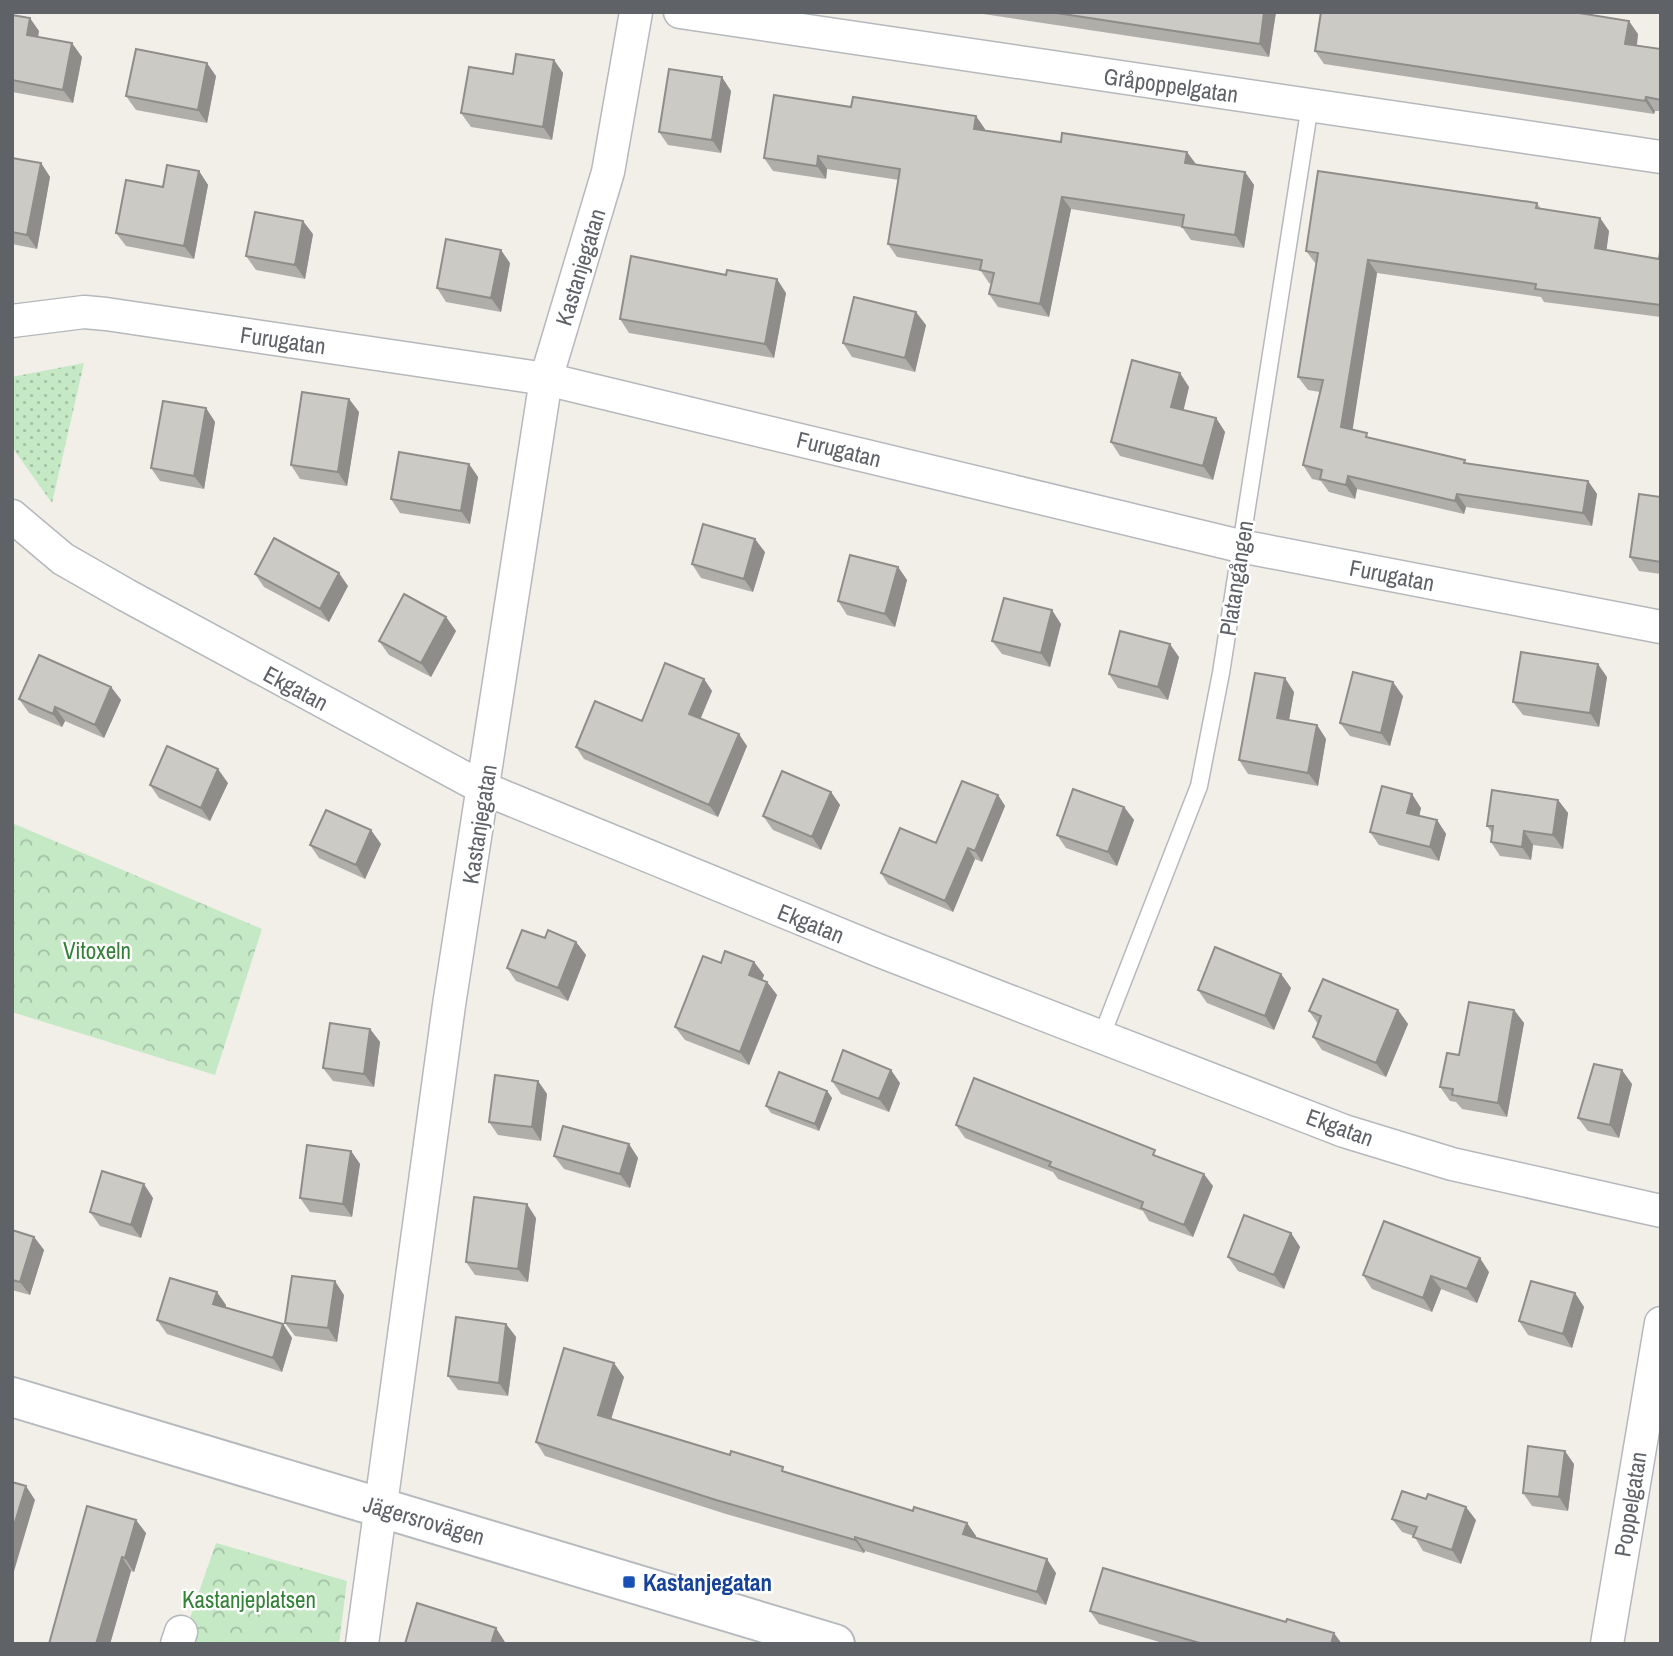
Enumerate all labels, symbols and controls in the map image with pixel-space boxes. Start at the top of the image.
street label: Gråpoppelgatan [1102,60,1240,110]
street label: Kastanjegatan [548,205,612,329]
street label: Furugatan [238,319,328,361]
street label: Furugatan [794,424,884,474]
street label: Platangången [1212,518,1260,638]
street label: Furugatan [1347,552,1437,598]
street label: Ekgatan [258,658,334,718]
street label: Kastanjegatan [454,762,504,886]
street label: Ekgatan [773,896,849,950]
park label: Vitoxeln [63,935,131,966]
street label: Ekgatan [1302,1101,1378,1153]
street label: Poppelgatan [1606,1449,1654,1559]
street label: Jägersrovägen [360,1488,488,1552]
place label: Kastanjegatan [643,1567,772,1598]
marker: Kastanjegatan [621,1574,637,1590]
park label: Kastanjeplatsen [182,1584,316,1615]

